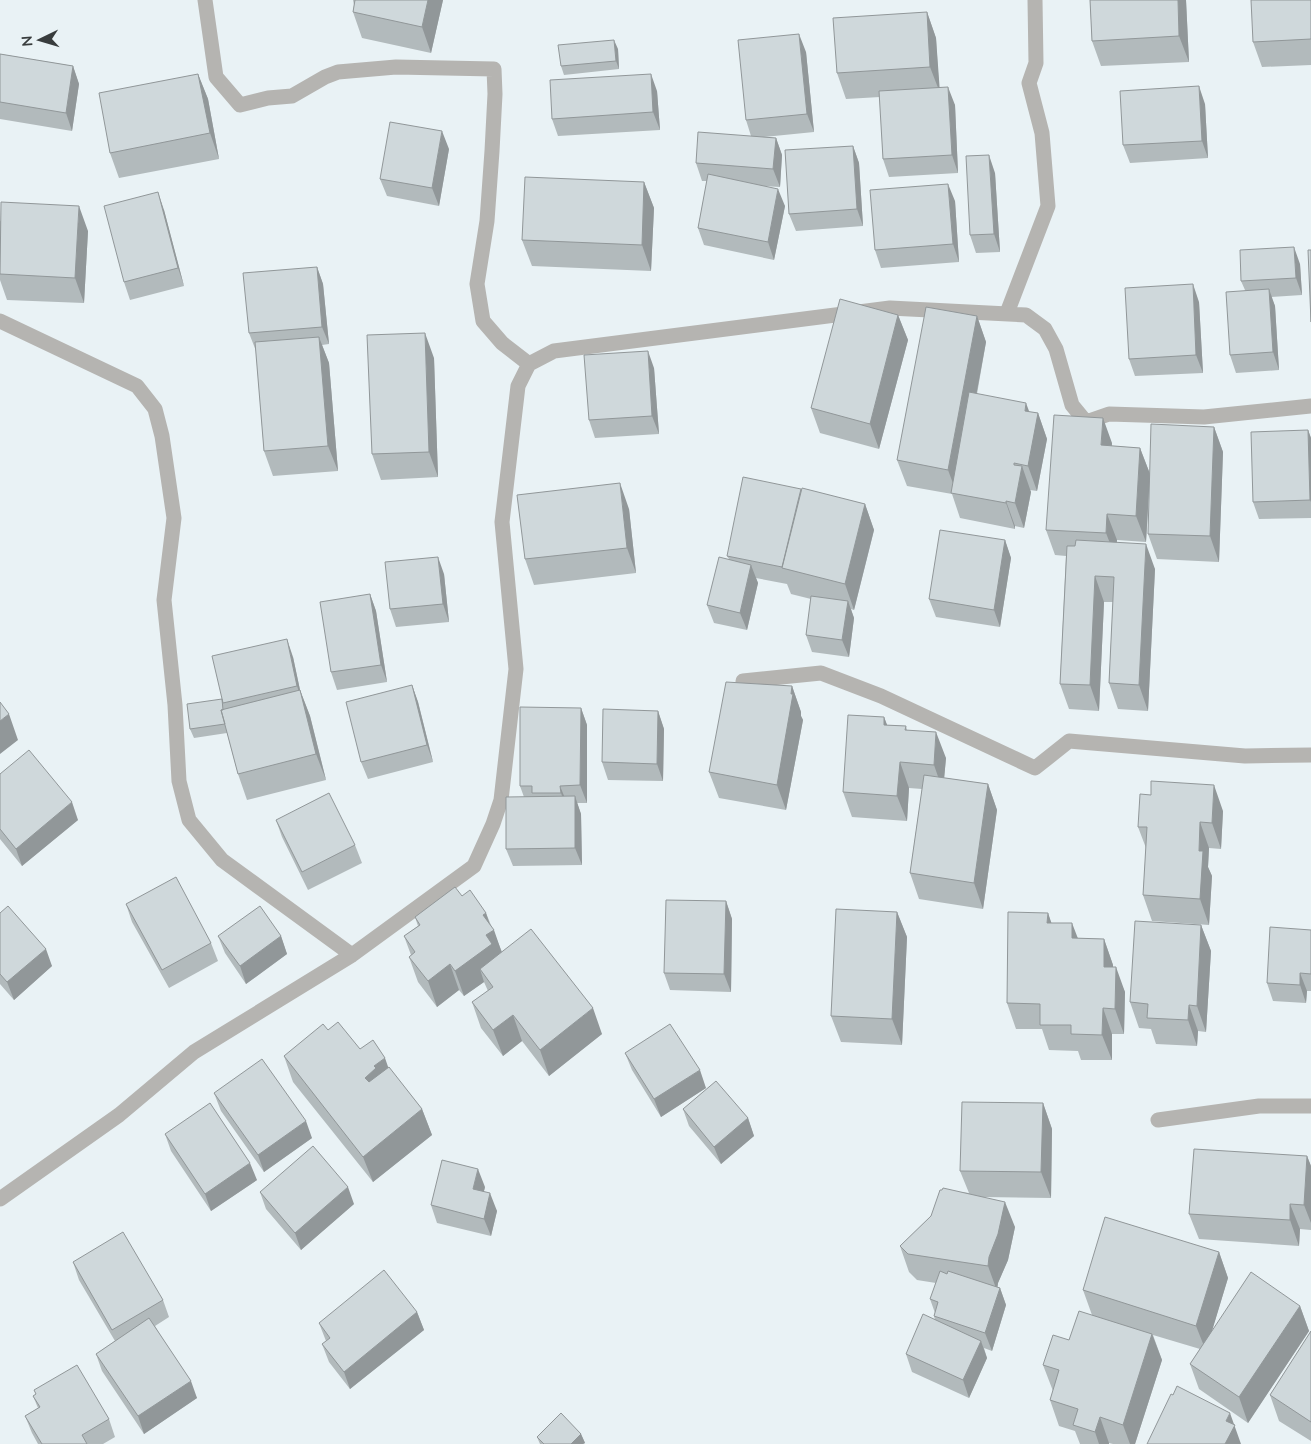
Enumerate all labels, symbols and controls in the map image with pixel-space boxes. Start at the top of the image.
north arrow [15,15,65,65]
text: N [18,35,35,47]

